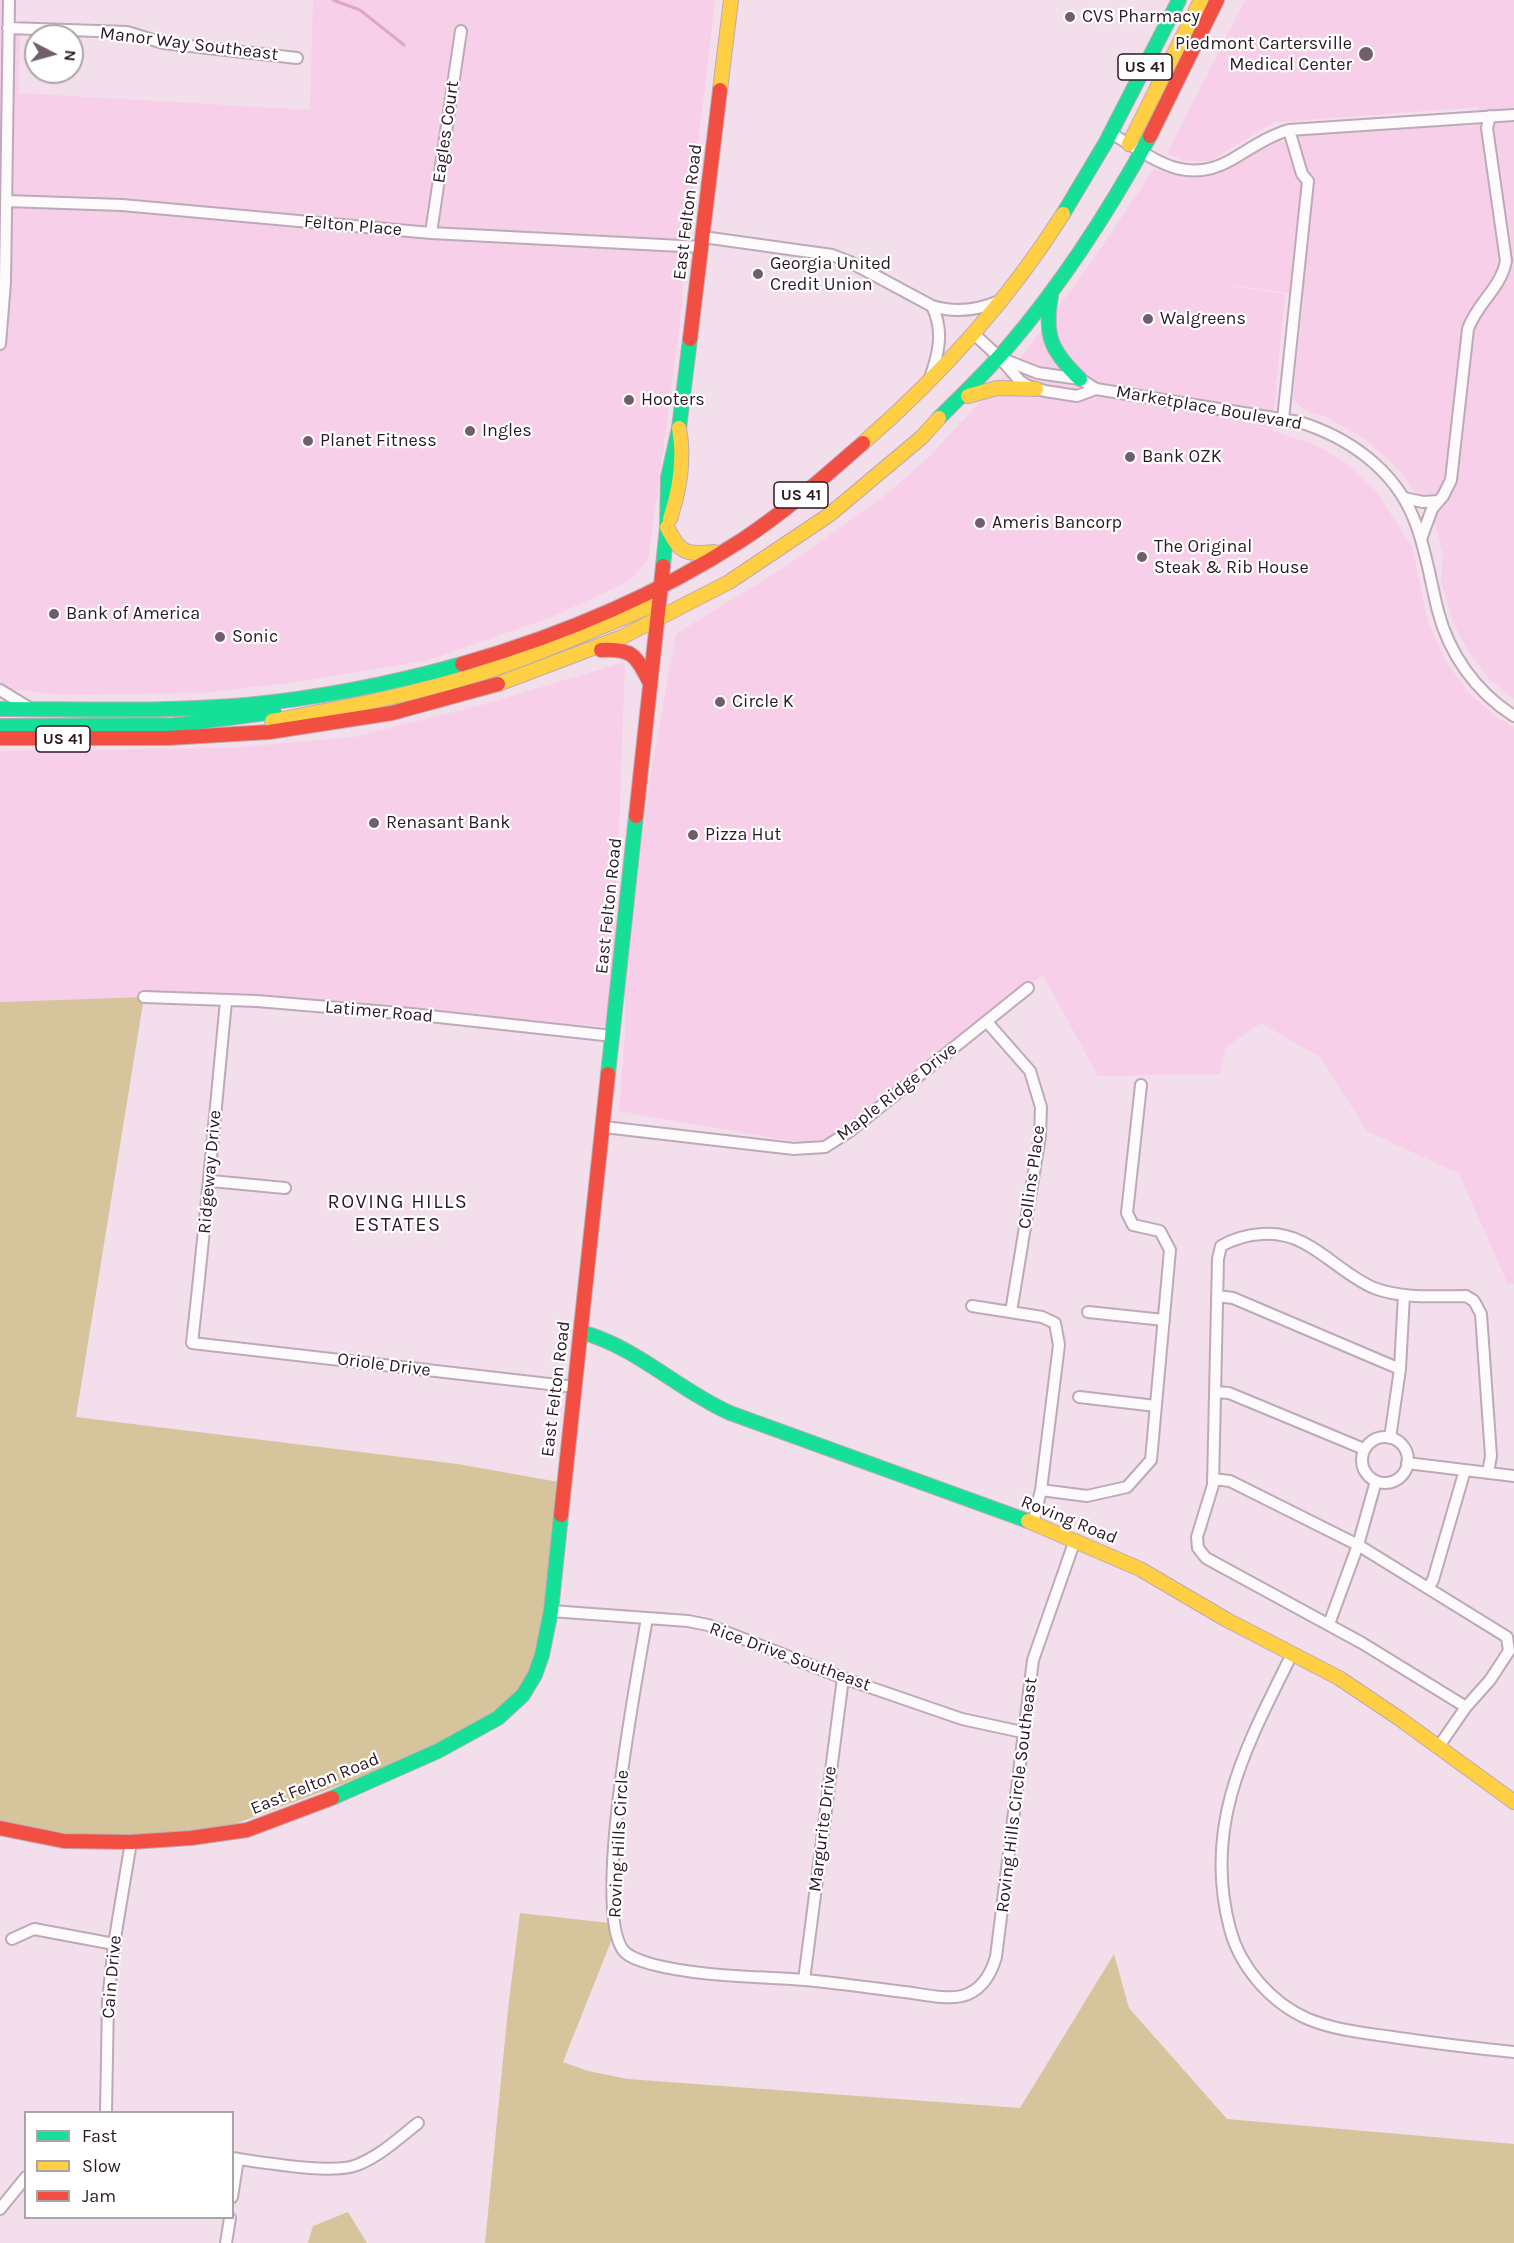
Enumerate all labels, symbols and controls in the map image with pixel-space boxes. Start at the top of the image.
place label: CVS Pharmacy [1082,6,1200,28]
marker: CVS Pharmacy [1063,10,1077,24]
street label: Manor Way Southeast [99,22,279,66]
north arrow [24,24,84,84]
place label: Piedmont Cartersville Medical Center [1175,33,1352,76]
marker: Piedmont Cartersville Medical Center [1357,45,1375,63]
text: N [60,49,80,62]
road number: US 41 [1118,54,1172,80]
street label: Eagles Court [428,79,464,185]
street label: East Felton Road [669,143,707,281]
street label: Felton Place [303,211,403,241]
place label: Georgia United Credit Union [770,253,891,296]
marker: Georgia United Credit Union [751,267,765,281]
place label: Walgreens [1160,308,1246,330]
marker: Walgreens [1141,312,1155,326]
street label: Marketplace Boulevard [1114,381,1304,435]
place label: Hooters [641,389,705,411]
marker: Hooters [622,393,636,407]
place label: Ingles [482,420,532,442]
marker: Ingles [463,424,477,438]
place label: Planet Fitness [320,430,437,452]
marker: Planet Fitness [301,434,315,448]
place label: Bank OZK [1142,446,1222,468]
marker: Bank OZK [1123,450,1137,464]
road number: US 41 [774,482,828,508]
place label: Ameris Bancorp [992,512,1122,534]
marker: Ameris Bancorp [973,516,987,530]
place label: The Original Steak & Rib House [1154,536,1309,578]
marker: The Original Steak & Rib House [1135,550,1149,564]
place label: Bank of America [66,603,200,625]
marker: Bank of America [47,607,61,621]
place label: Sonic [232,626,278,648]
marker: Sonic [213,630,227,644]
place label: Circle K [732,691,794,713]
marker: Circle K [713,695,727,709]
road number: US 41 [36,726,90,752]
place label: Renasant Bank [386,812,510,834]
marker: Renasant Bank [367,816,381,830]
place label: Pizza Hut [705,824,781,846]
marker: Pizza Hut [686,828,700,842]
street label: East Felton Road [591,837,627,975]
street label: Latimer Road [324,997,434,1027]
street label: Maple Ridge Drive [832,1038,962,1146]
street label: Ridgeway Drive [194,1109,226,1235]
street label: Collins Place [1014,1124,1050,1230]
district label: ROVING HILLS ESTATES [328,1190,468,1237]
street label: East Felton Road [537,1320,575,1458]
street label: Oriole Drive [336,1349,432,1381]
street label: Roving Road [1018,1491,1120,1549]
street label: Rice Drive Southeast [706,1618,874,1696]
street label: Roving Hills Circle Southeast [992,1676,1042,1914]
street label: East Felton Road [247,1748,383,1820]
street label: Margurite Drive [805,1765,841,1893]
street label: Roving Hills Circle [604,1769,634,1919]
street label: Cain Drive [98,1934,126,2020]
legend [24,2111,234,2219]
text: Fast [82,2125,117,2147]
text: Slow [82,2155,121,2177]
text: Jam [82,2185,116,2207]

